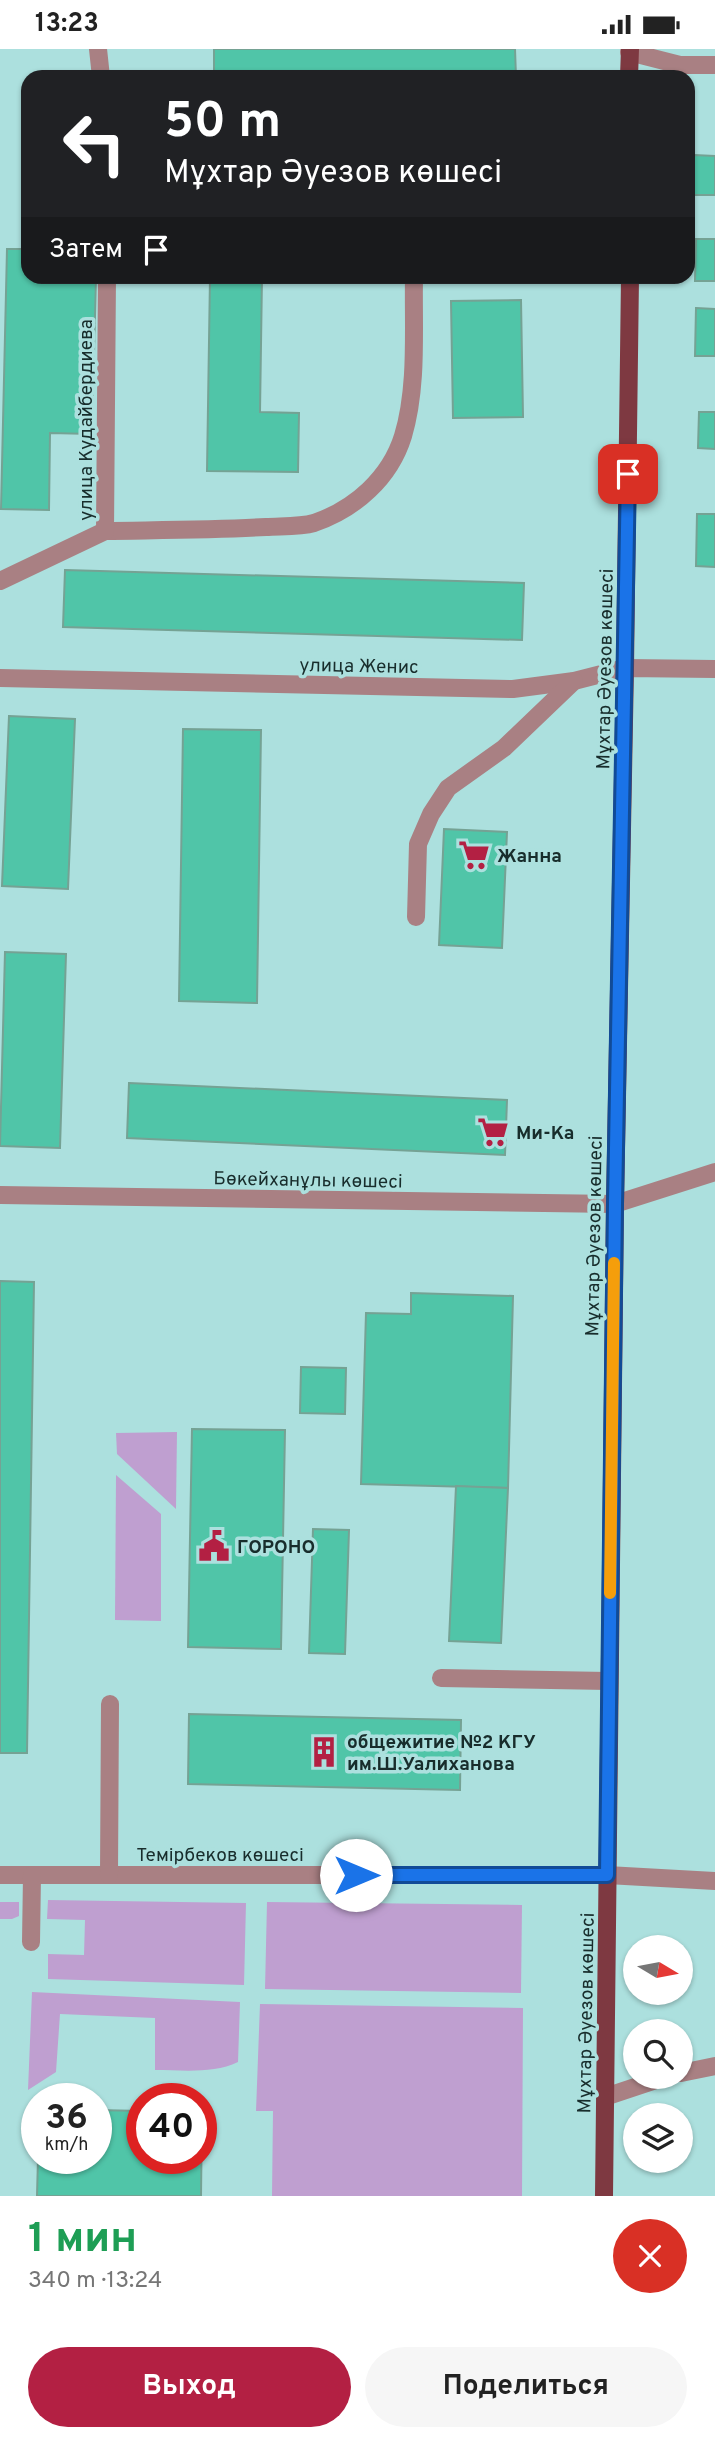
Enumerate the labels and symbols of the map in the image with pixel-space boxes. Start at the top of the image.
street label: улица Кудайбердиева [75,319,99,521]
pin [598,444,658,504]
street label: Мұхтар Әуезов көшесі [592,568,620,770]
street label: улица Женис [299,654,419,680]
supermarket icon: Жанна [457,838,491,872]
place label: Жанна [497,845,562,869]
supermarket icon: Ми-Ка [476,1115,510,1149]
place label: Ми-Ка [516,1122,574,1146]
street label: Мұхтар Әуезов көшесі [581,1135,609,1337]
street label: Бөкейханұлы көшесі [213,1167,403,1195]
public building icon: ГОРОНО [197,1529,231,1563]
place label: ГОРОНО [237,1536,315,1560]
place label: общежитие №2 КГУ им.Ш.Уалиханова [347,1731,536,1777]
building icon: общежитие №2 КГУ им.Ш.Уалиханова [307,1735,341,1769]
position arrow [319,1838,393,1912]
street label: Темірбеков көшесі [136,1844,304,1868]
street label: Мұхтар Әуезов көшесі [573,1912,601,2114]
north arrow [623,1935,693,2005]
speed limit sign: 40 [126,2083,217,2174]

